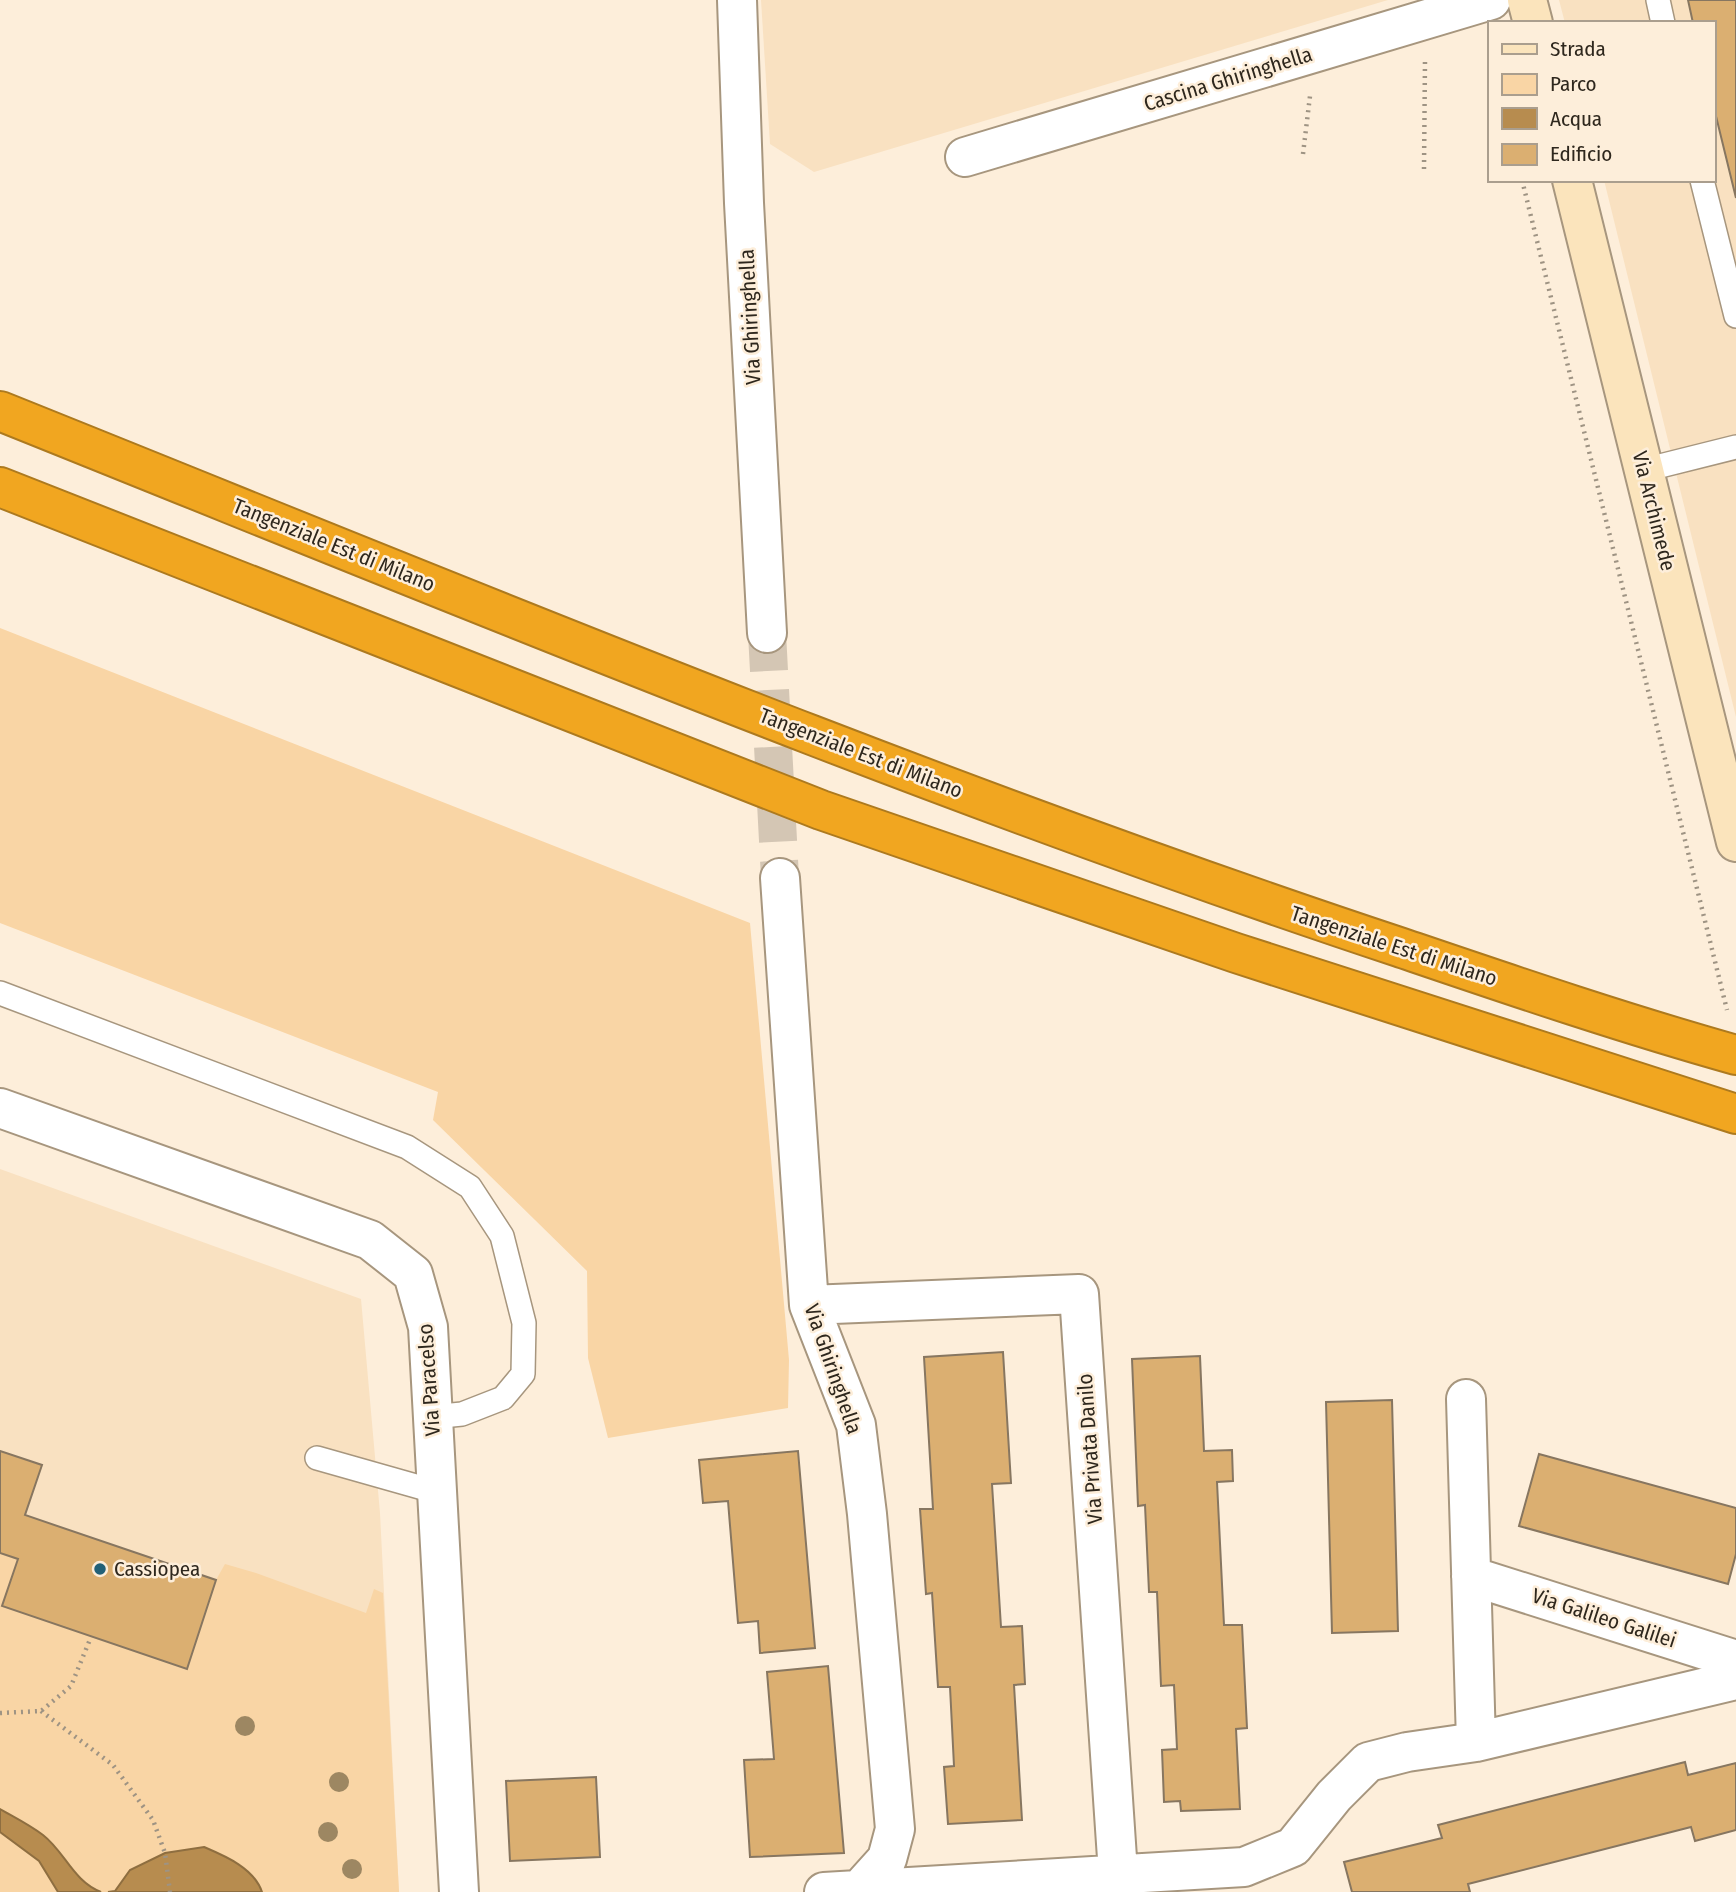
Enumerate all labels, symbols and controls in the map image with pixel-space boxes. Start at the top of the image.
legend [1488,21,1715,182]
text: Strada [1550,36,1606,62]
street label: Cascina Ghiringhella [1141,41,1315,117]
text: Parco [1550,71,1597,97]
text: Acqua [1550,106,1602,132]
text: Edificio [1550,141,1612,167]
street label: Via Ghiringhella [733,248,767,386]
street label: Via Archimede [1627,448,1681,574]
street label: Tangenziale Est di Milano [229,493,439,597]
street label: Tangenziale Est di Milano [756,702,966,804]
street label: Tangenziale Est di Milano [1288,900,1500,992]
street label: Via Ghiringhella [799,1301,867,1437]
street label: Via Paracelso [412,1323,446,1437]
street label: Via Privata Danilo [1072,1373,1108,1525]
place label: Cassiopea [114,1556,200,1582]
marker: Cassiopea [92,1561,108,1577]
street label: Via Galileo Galilei [1529,1582,1679,1654]

